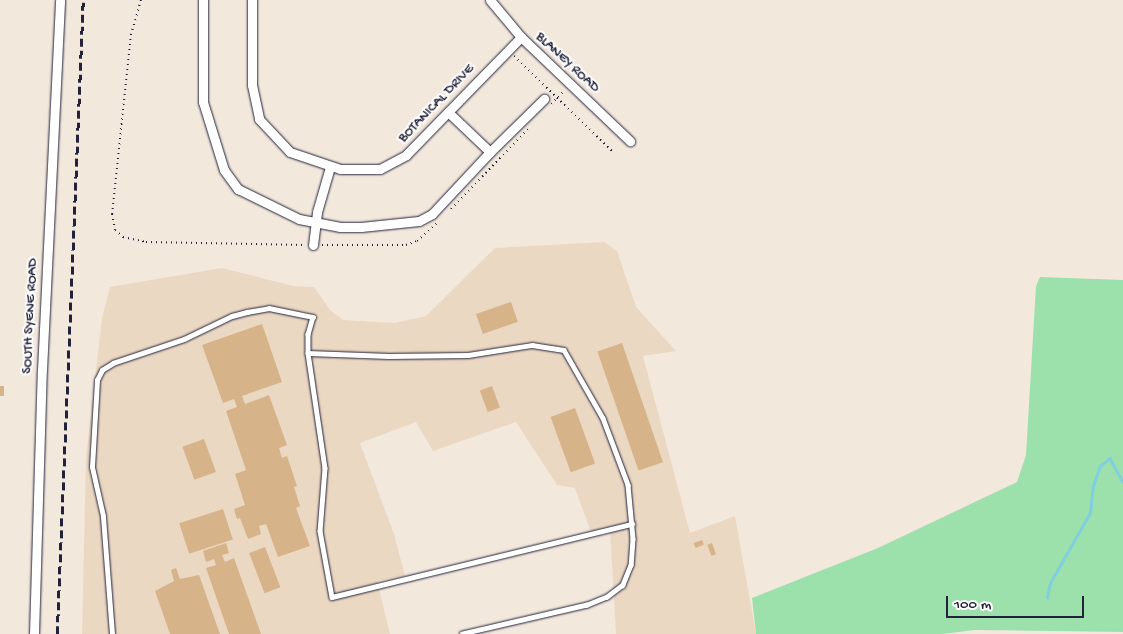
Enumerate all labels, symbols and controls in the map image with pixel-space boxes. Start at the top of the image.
street label: BLANEY ROAD [532,29,602,97]
street label: BOTANICAL DRIVE [395,61,479,147]
street label: SOUTH SYENE ROAD [20,258,42,374]
scale bar [948,586,1086,618]
text: 100 m [954,596,991,614]

